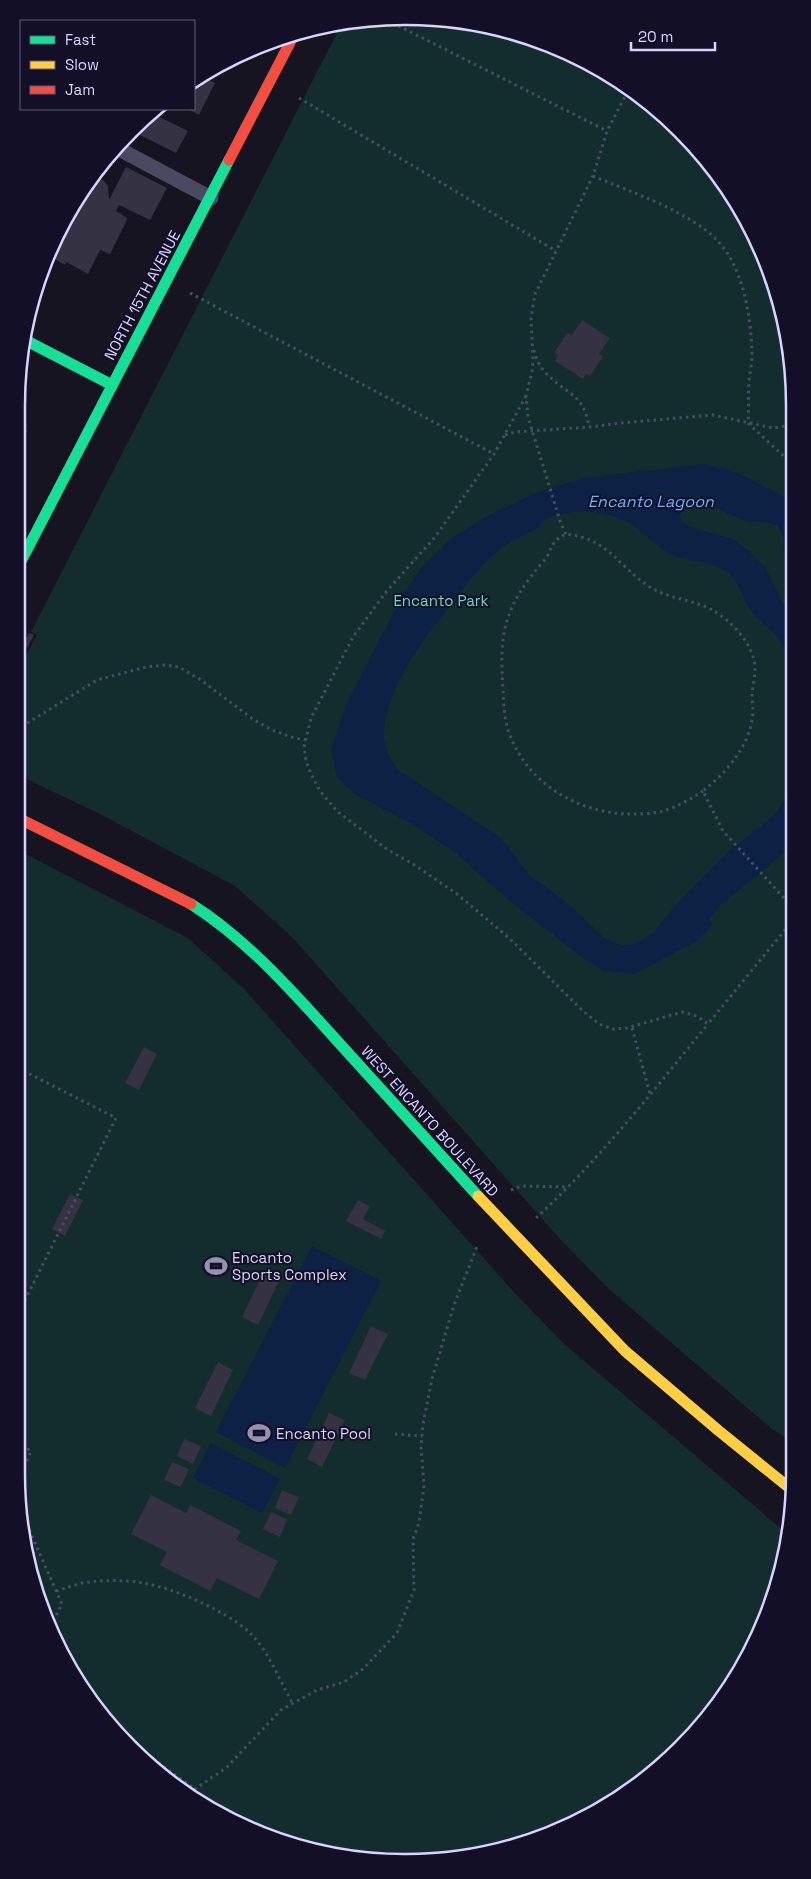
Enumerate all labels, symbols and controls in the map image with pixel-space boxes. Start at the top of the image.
legend [20,20,195,110]
scale bar [631,20,715,52]
text: 20 m [638,27,673,46]
text: Fast [65,30,96,49]
text: Slow [65,55,99,74]
text: Jam [65,80,95,99]
street label: NORTH 15TH AVENUE [100,227,184,363]
water label: Encanto Lagoon [588,491,715,512]
park label: Encanto Park [393,591,489,610]
street label: WEST ENCANTO BOULEVARD [357,1042,503,1200]
place label: Encanto Sports Complex [232,1248,347,1284]
sports icon: Encanto Sports Complex [203,1253,229,1279]
sports icon: Encanto Pool [246,1420,272,1446]
place label: Encanto Pool [276,1424,371,1443]

